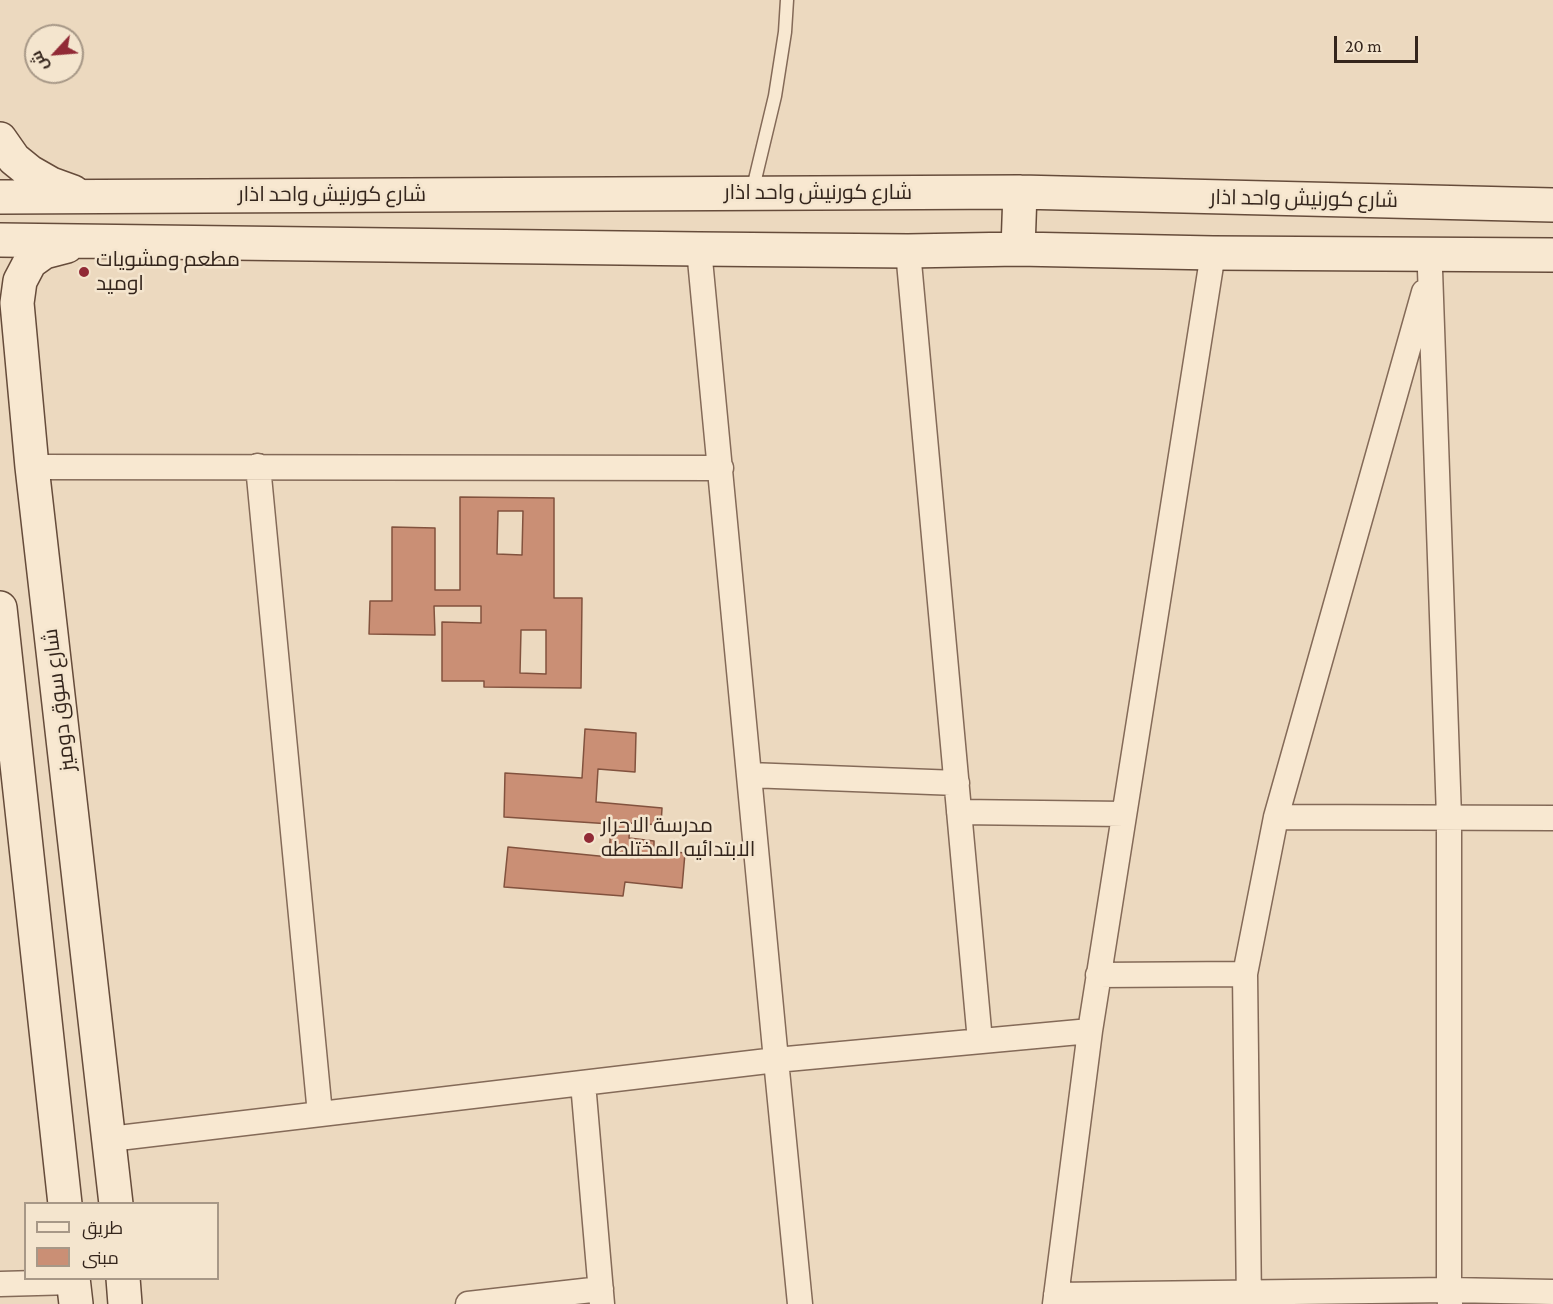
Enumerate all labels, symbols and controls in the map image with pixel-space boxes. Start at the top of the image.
north arrow [24,24,84,84]
scale bar [1337,24,1421,62]
text: 20 m [1345,36,1382,56]
text: ش [27,48,51,74]
street label: شارع كورنيش واحد اذار [724,180,912,206]
street label: شارع كورنيش واحد اذار [238,182,426,208]
street label: شارع كورنيش واحد اذار [1210,185,1398,213]
place label: مطعم ومشويات اوميد [96,247,240,297]
marker: مطعم ومشويات اوميد [77,265,91,279]
street label: شارع سوق دوميز [38,627,80,773]
place label: مدرسة الاحرار الابتدائيه المختلطه [601,813,755,863]
marker: مدرسة الاحرار الابتدائيه المختلطه [582,831,596,845]
legend [24,1202,219,1280]
text: طريق [82,1218,123,1238]
text: مبنى [82,1248,119,1268]

